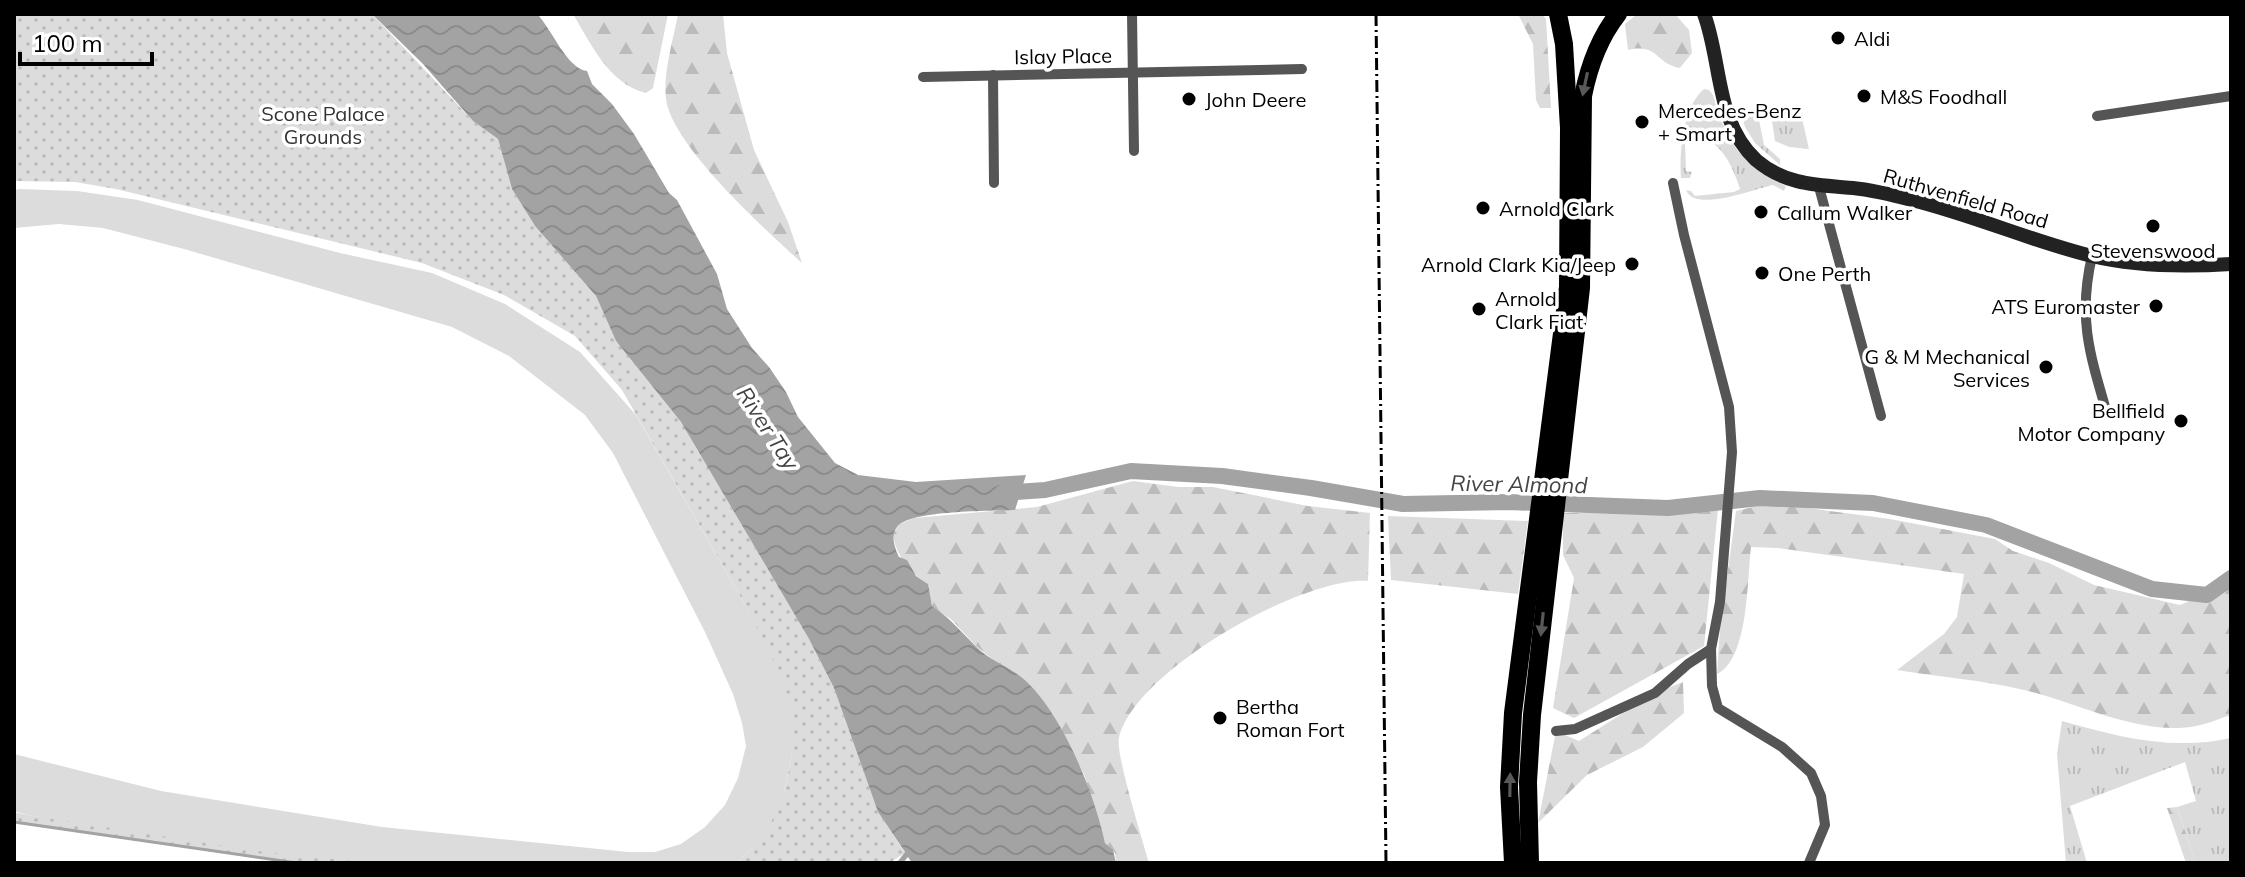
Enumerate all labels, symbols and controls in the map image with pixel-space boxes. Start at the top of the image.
scale bar [20,16,152,66]
place label: Aldi [1854,26,1890,51]
text: 100 m [32,28,103,58]
marker: Aldi [1829,29,1847,47]
street label: Islay Place [1014,43,1112,69]
one-way arrow [1579,71,1591,96]
place label: M&S Foodhall [1880,84,2007,109]
place label: John Deere [1205,87,1306,112]
marker: M&S Foodhall [1855,87,1873,105]
marker: John Deere [1180,90,1198,108]
place label: Mercedes-Benz + Smart [1658,98,1802,146]
park label: Scone Palace Grounds [261,101,385,149]
marker: Mercedes-Benz + Smart [1633,113,1651,131]
street label: Ruthvenfield Road [1881,162,2051,234]
place label: Arnold Clark [1499,196,1615,221]
marker: Arnold Clark [1474,199,1492,217]
place label: Callum Walker [1777,200,1913,225]
marker: Callum Walker [1752,203,1770,221]
marker: Stevenswood [2144,217,2162,235]
place label: Stevenswood [2091,238,2215,263]
place label: Arnold Clark Kia/Jeep [1421,252,1616,277]
marker: Arnold Clark Kia/Jeep [1623,255,1641,273]
place label: One Perth [1778,261,1871,286]
marker: One Perth [1753,264,1771,282]
place label: Arnold Clark Fiat [1495,286,1583,334]
place label: ATS Euromaster [1991,294,2141,319]
marker: ATS Euromaster [2147,297,2165,315]
marker: Arnold Clark Fiat [1470,300,1488,318]
place label: G & M Mechanical Services [1864,344,2030,392]
marker: G & M Mechanical Services [2037,358,2055,376]
water label: River Tay [731,381,806,476]
place label: Bellfield Motor Company [2018,398,2165,446]
marker: Bellfield Motor Company [2172,412,2190,430]
water label: River Almond [1450,469,1589,499]
one-way arrow [1535,612,1548,637]
place label: Bertha Roman Fort [1236,694,1345,742]
marker: Bertha Roman Fort [1211,709,1229,727]
one-way arrow [1503,772,1516,797]

